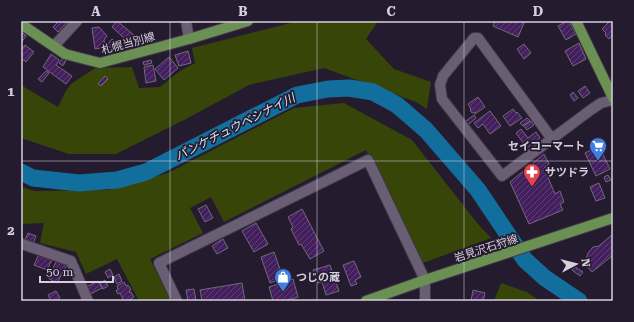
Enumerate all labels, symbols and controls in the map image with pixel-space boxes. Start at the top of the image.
text: A [91,4,101,19]
text: B [238,4,248,19]
text: C [386,4,396,19]
text: D [533,4,543,19]
street label: 札幌当別線 [100,30,156,57]
text: 1 [7,84,15,99]
water label: パンケチュウベシナイ川 [173,90,299,163]
supermarket icon: セイコーマート [588,136,608,161]
place label: セイコーマート [508,140,585,153]
pharmacy icon: サツドラ [522,162,542,187]
place label: サツドラ [545,166,589,179]
text: 2 [7,223,15,238]
street label: 岩見沢石狩線 [453,232,520,265]
north arrow [556,244,596,284]
scale bar [40,258,113,284]
text: N [578,258,592,268]
text: 50 m [46,265,73,279]
shop icon: つじの蔵 [273,267,293,292]
place label: つじの蔵 [296,271,340,284]

